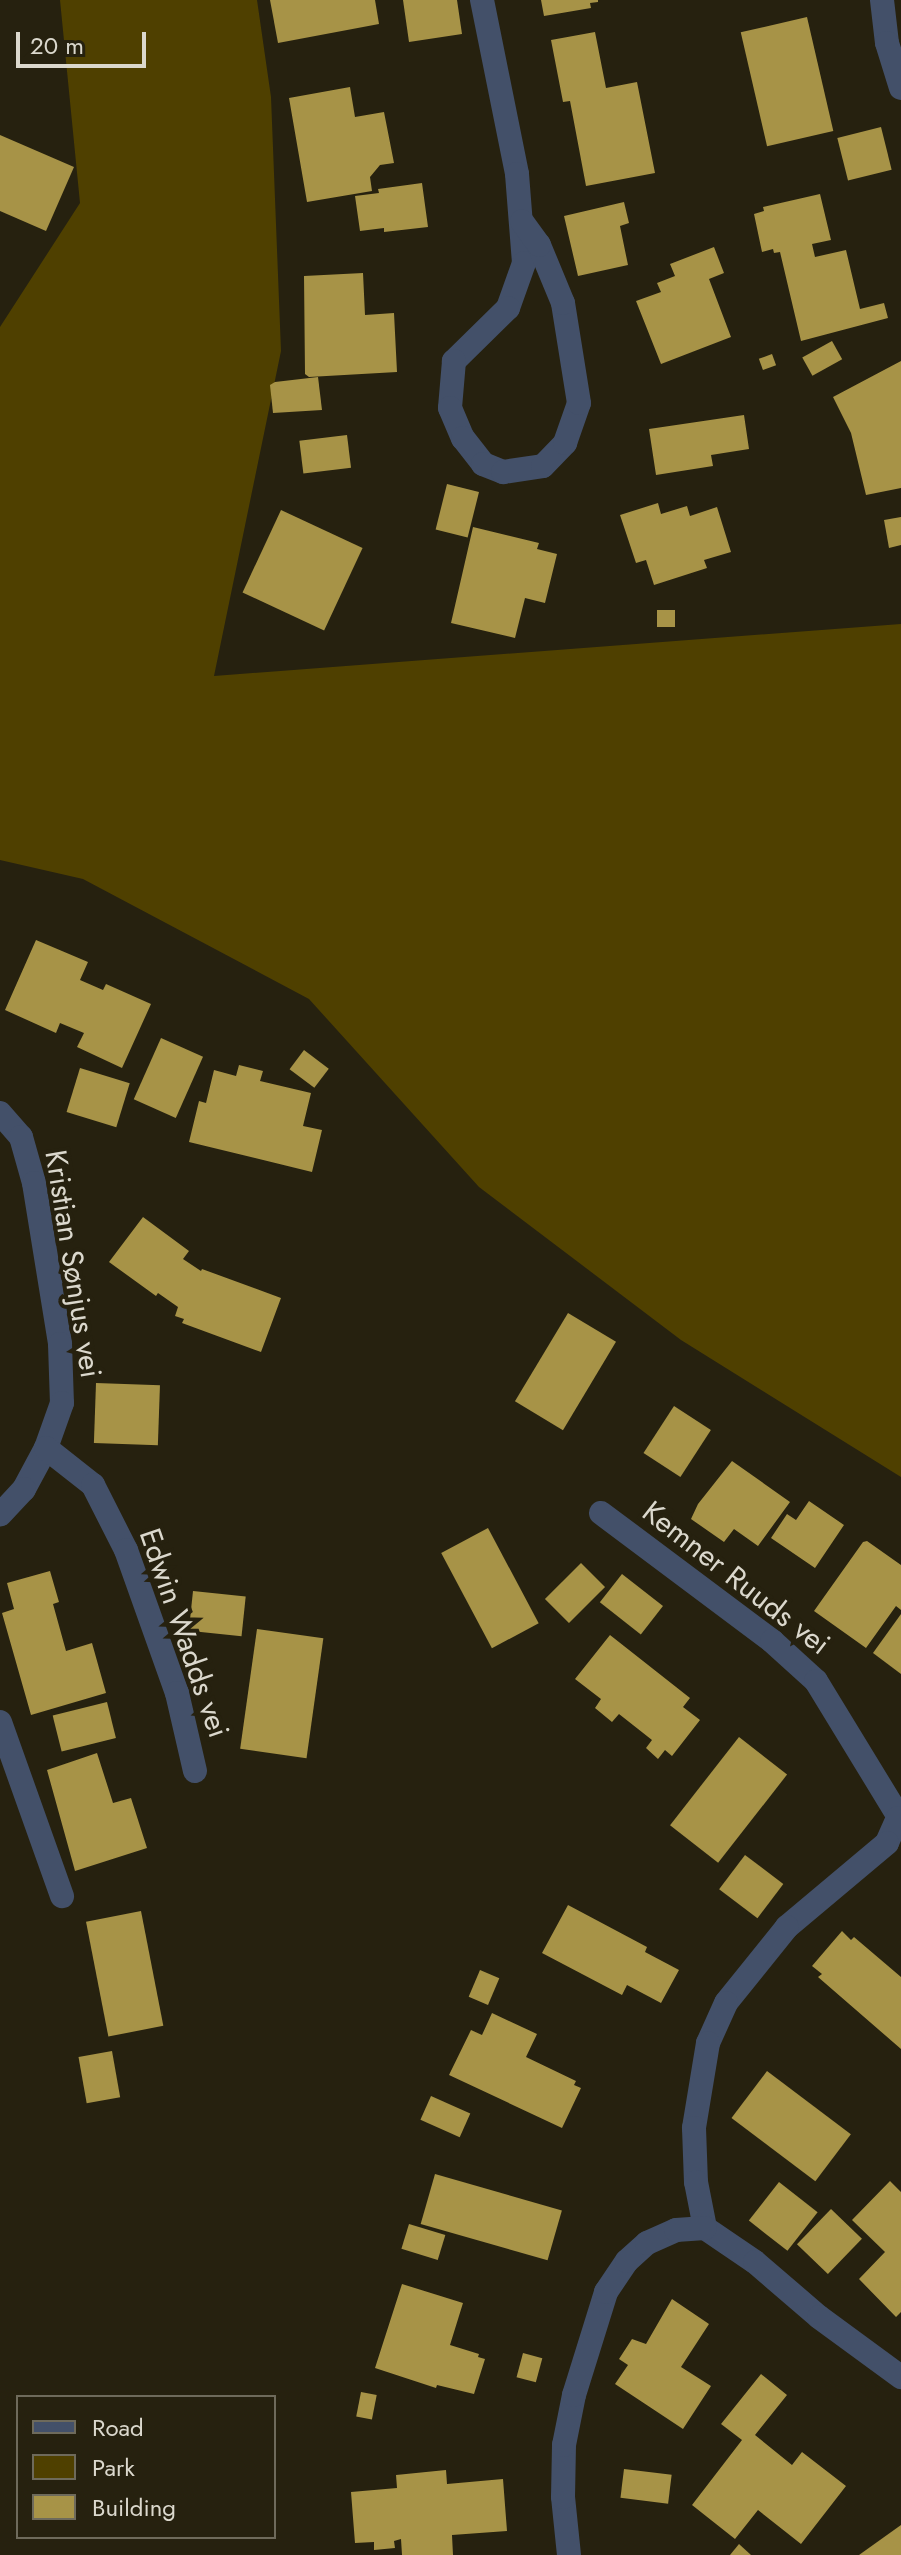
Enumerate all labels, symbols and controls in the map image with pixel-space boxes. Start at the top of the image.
scale bar [20,16,150,66]
text: 20 m [30,28,84,63]
street label: Kristian Sønjus vei [37,1147,109,1381]
street label: Kemner Ruuds vei [635,1494,837,1662]
street label: Edwin Wadds vei [131,1524,237,1742]
legend [16,2395,276,2539]
text: Road [92,2410,144,2445]
text: Park [92,2450,135,2485]
text: Building [92,2490,176,2525]

